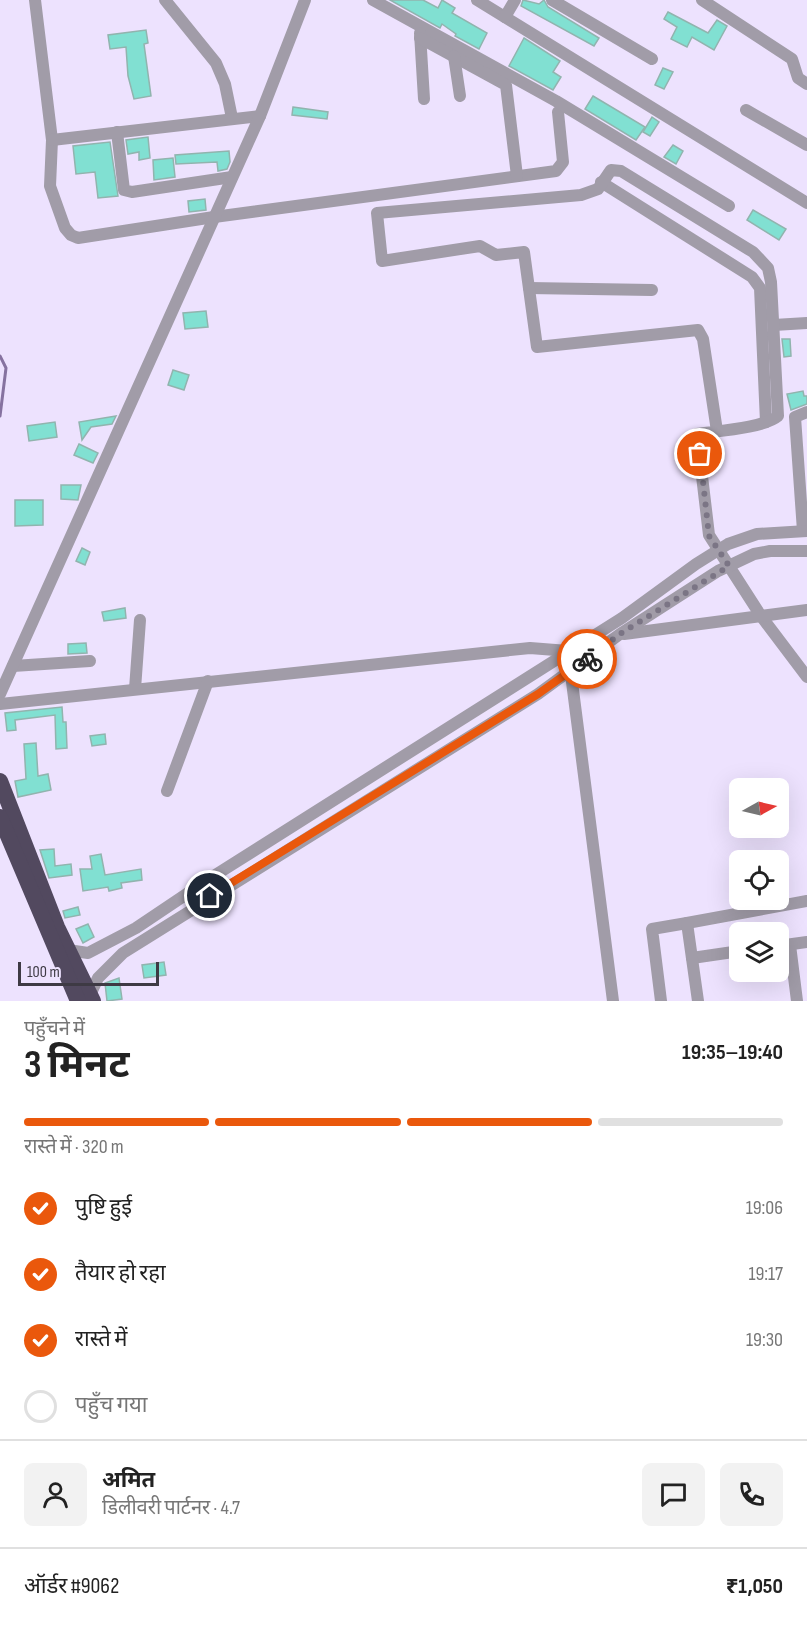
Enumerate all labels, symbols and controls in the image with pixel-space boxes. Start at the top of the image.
pin [674,428,725,479]
icon: bag [683,437,716,470]
courier [557,629,617,689]
icon: bike [571,643,604,676]
north arrow [729,778,789,838]
map controls [729,778,789,982]
button: locate [729,850,789,910]
pin [184,870,235,921]
icon: home [193,879,226,912]
button: layers [729,922,789,982]
scale bar [18,959,159,986]
text: 100 m [27,963,60,982]
text: पहुँचने में [24,1017,85,1041]
text: 19:35–19:40 [682,1039,783,1066]
text: 3 मिनट [24,1042,129,1089]
text: रास्ते में · 320 m [24,1135,124,1159]
icon: check [24,1192,57,1225]
text: पुष्टि हुई [75,1194,132,1221]
text: 19:06 [746,1196,783,1220]
icon: check [24,1258,57,1291]
text: तैयार हो रहा [75,1260,166,1287]
text: 19:17 [748,1262,783,1286]
icon: check [24,1324,57,1357]
text: रास्ते में [75,1326,127,1353]
text: 19:30 [746,1328,783,1352]
text: पहुँच गया [75,1392,148,1419]
button: person [24,1463,87,1526]
button: chat [642,1463,705,1526]
button: phone [720,1463,783,1526]
text: अमित [102,1467,155,1494]
text: डिलीवरी पार्टनर · 4.7 [102,1496,240,1520]
text: ऑर्डर #9062 [24,1573,119,1600]
text: ₹1,050 [726,1573,783,1600]

